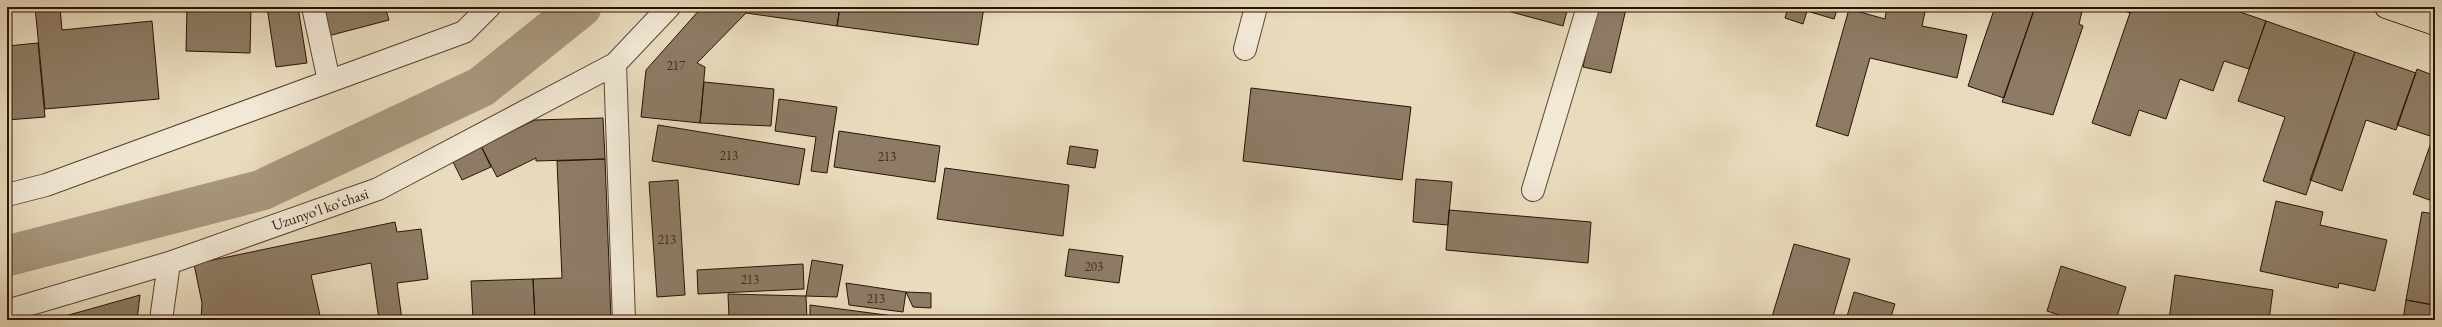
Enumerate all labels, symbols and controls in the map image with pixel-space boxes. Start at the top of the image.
house number: 217 [667,57,686,74]
house number: 213 [720,147,738,164]
house number: 213 [878,148,896,165]
street label: Uzunyoʻl koʻchasi [269,183,371,234]
house number: 213 [658,231,676,248]
house number: 203 [1085,258,1103,275]
house number: 213 [741,271,759,288]
house number: 213 [867,290,885,307]

